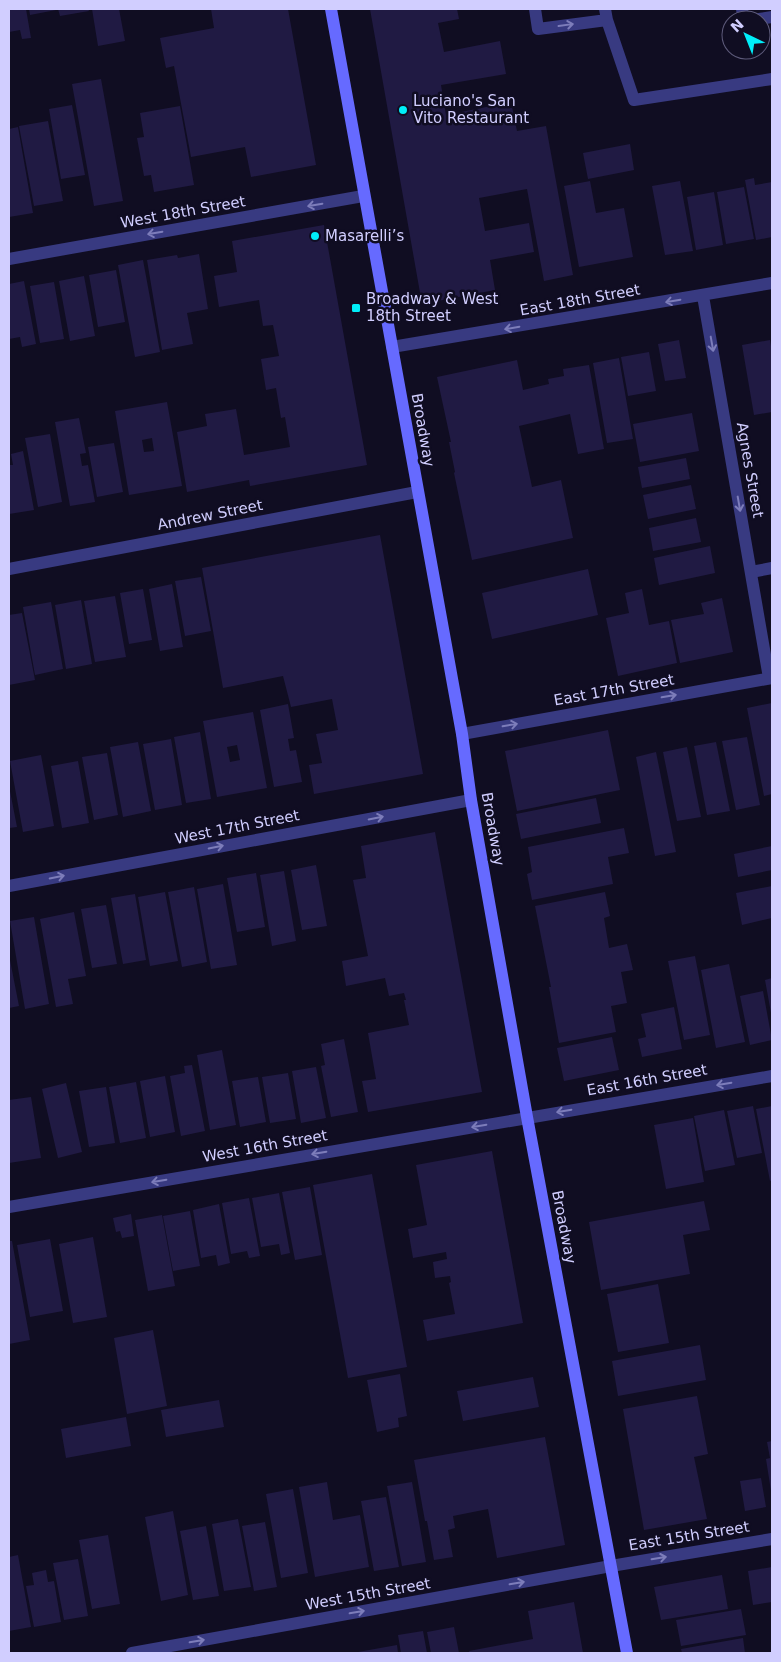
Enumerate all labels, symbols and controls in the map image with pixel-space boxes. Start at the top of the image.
north arrow [721,10,771,60]
text: N [727,16,747,35]
one-way arrow [558,20,574,30]
place label: Luciano's San Vito Restaurant [413,92,529,127]
marker: Luciano's San Vito Restaurant [397,104,409,116]
street label: West 18th Street [119,192,247,232]
one-way arrow [308,200,324,210]
place label: Masarelli’s [325,227,404,245]
one-way arrow [148,229,164,238]
marker: Masarelli’s [309,230,321,242]
street label: East 18th Street [518,281,642,319]
place label: Broadway & West 18th Street [366,290,499,325]
one-way arrow [665,296,681,306]
marker: Broadway & West 18th Street [350,302,362,314]
one-way arrow [505,323,521,333]
one-way arrow [708,335,718,351]
street label: Broadway [408,392,438,468]
street label: Agnes Street [733,421,767,519]
street label: Andrew Street [156,496,264,534]
one-way arrow [735,496,745,512]
street label: East 17th Street [552,671,676,709]
one-way arrow [661,691,677,701]
one-way arrow [501,720,517,729]
street label: Broadway [478,791,508,867]
street label: West 17th Street [173,806,301,848]
one-way arrow [368,812,384,822]
one-way arrow [208,842,224,852]
one-way arrow [48,872,64,881]
street label: East 16th Street [585,1061,709,1099]
one-way arrow [717,1079,733,1089]
one-way arrow [556,1107,572,1117]
one-way arrow [472,1121,488,1131]
street label: West 16th Street [201,1126,329,1166]
one-way arrow [312,1149,328,1159]
one-way arrow [152,1176,168,1186]
street label: Broadway [548,1189,580,1265]
street label: East 15th Street [627,1518,751,1554]
one-way arrow [650,1552,666,1562]
street label: West 15th Street [304,1574,432,1614]
one-way arrow [509,1578,525,1587]
one-way arrow [349,1607,365,1617]
one-way arrow [189,1636,205,1646]

